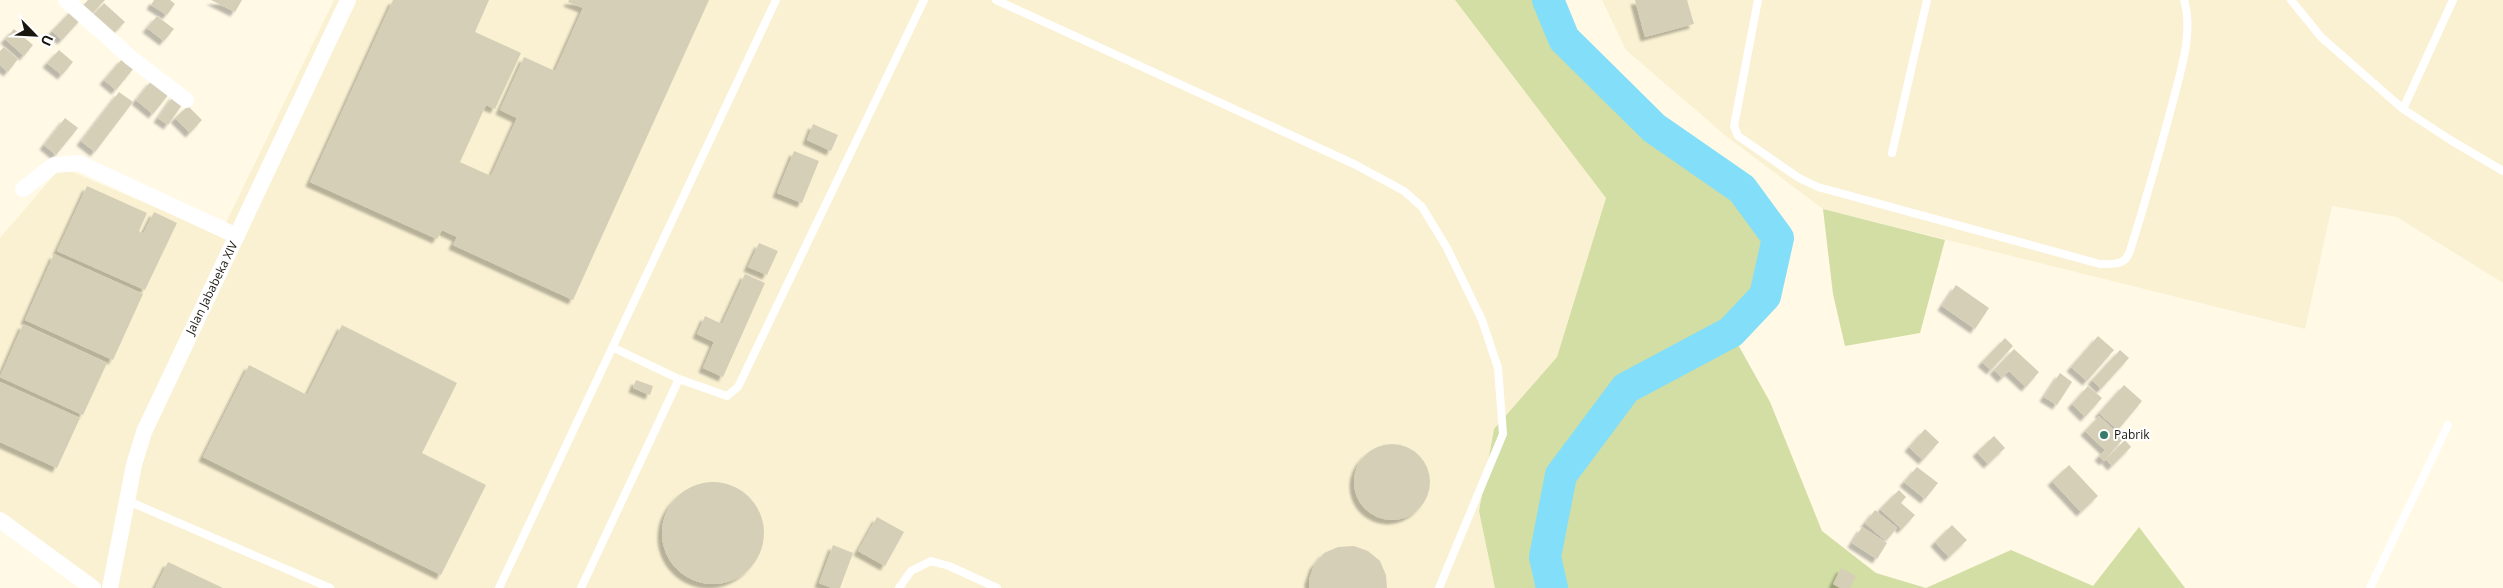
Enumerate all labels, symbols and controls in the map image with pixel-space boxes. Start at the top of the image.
north arrow [10,10,60,60]
text: U [36,32,58,49]
street label: Jalan Jababeka XIV [181,238,242,338]
place label: Pabrik [2114,426,2150,443]
marker: Pabrik [2098,429,2110,441]

